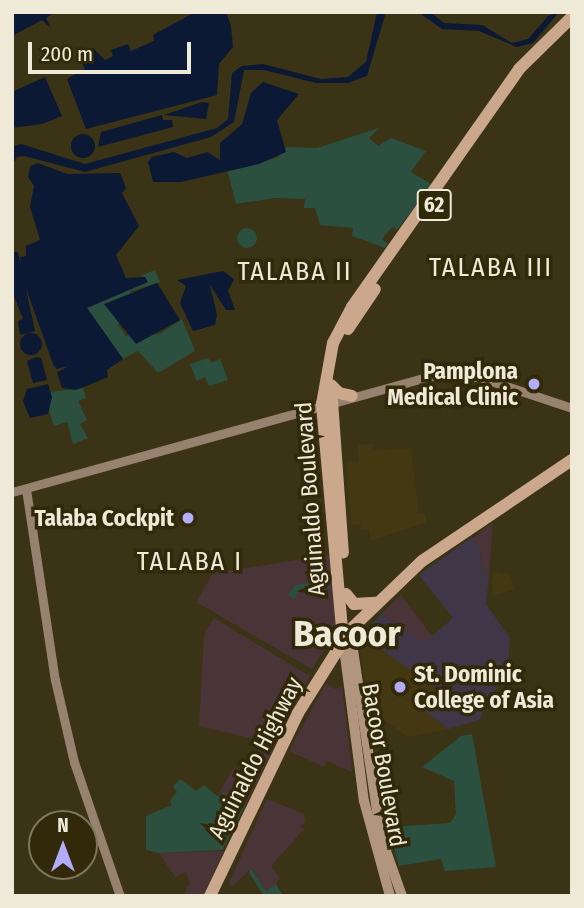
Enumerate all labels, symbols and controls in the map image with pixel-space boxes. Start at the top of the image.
scale bar [32,28,194,72]
text: 200 m [41,41,93,67]
road number: 62 [416,188,452,222]
district label: TALABA III [430,252,552,284]
district label: TALABA II [239,256,351,288]
place label: Pamplona Medical Clinic [387,357,518,411]
marker: Pamplona Medical Clinic [524,374,544,394]
street label: Aguinaldo Boulevard [289,401,331,597]
place label: Talaba Cockpit [34,504,174,532]
marker: Talaba Cockpit [180,510,196,526]
district label: TALABA I [138,546,242,578]
district label: Bacoor [293,612,401,656]
place label: St. Dominic College of Asia [414,660,554,714]
street label: Aguinaldo Highway [202,672,308,844]
marker: St. Dominic College of Asia [392,679,408,695]
street label: Bacoor Boulevard [356,681,412,849]
north arrow [28,810,98,880]
text: N [57,814,69,837]

